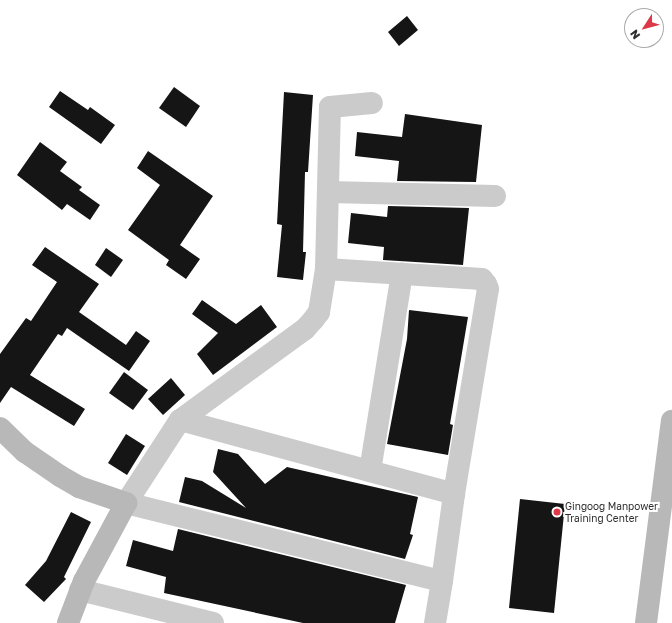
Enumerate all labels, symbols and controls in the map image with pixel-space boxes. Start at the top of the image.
north arrow [624,8,664,48]
text: N [627,28,642,42]
place label: Gingoog Manpower Training Center [565,500,658,524]
marker: Gingoog Manpower Training Center [552,507,562,517]

